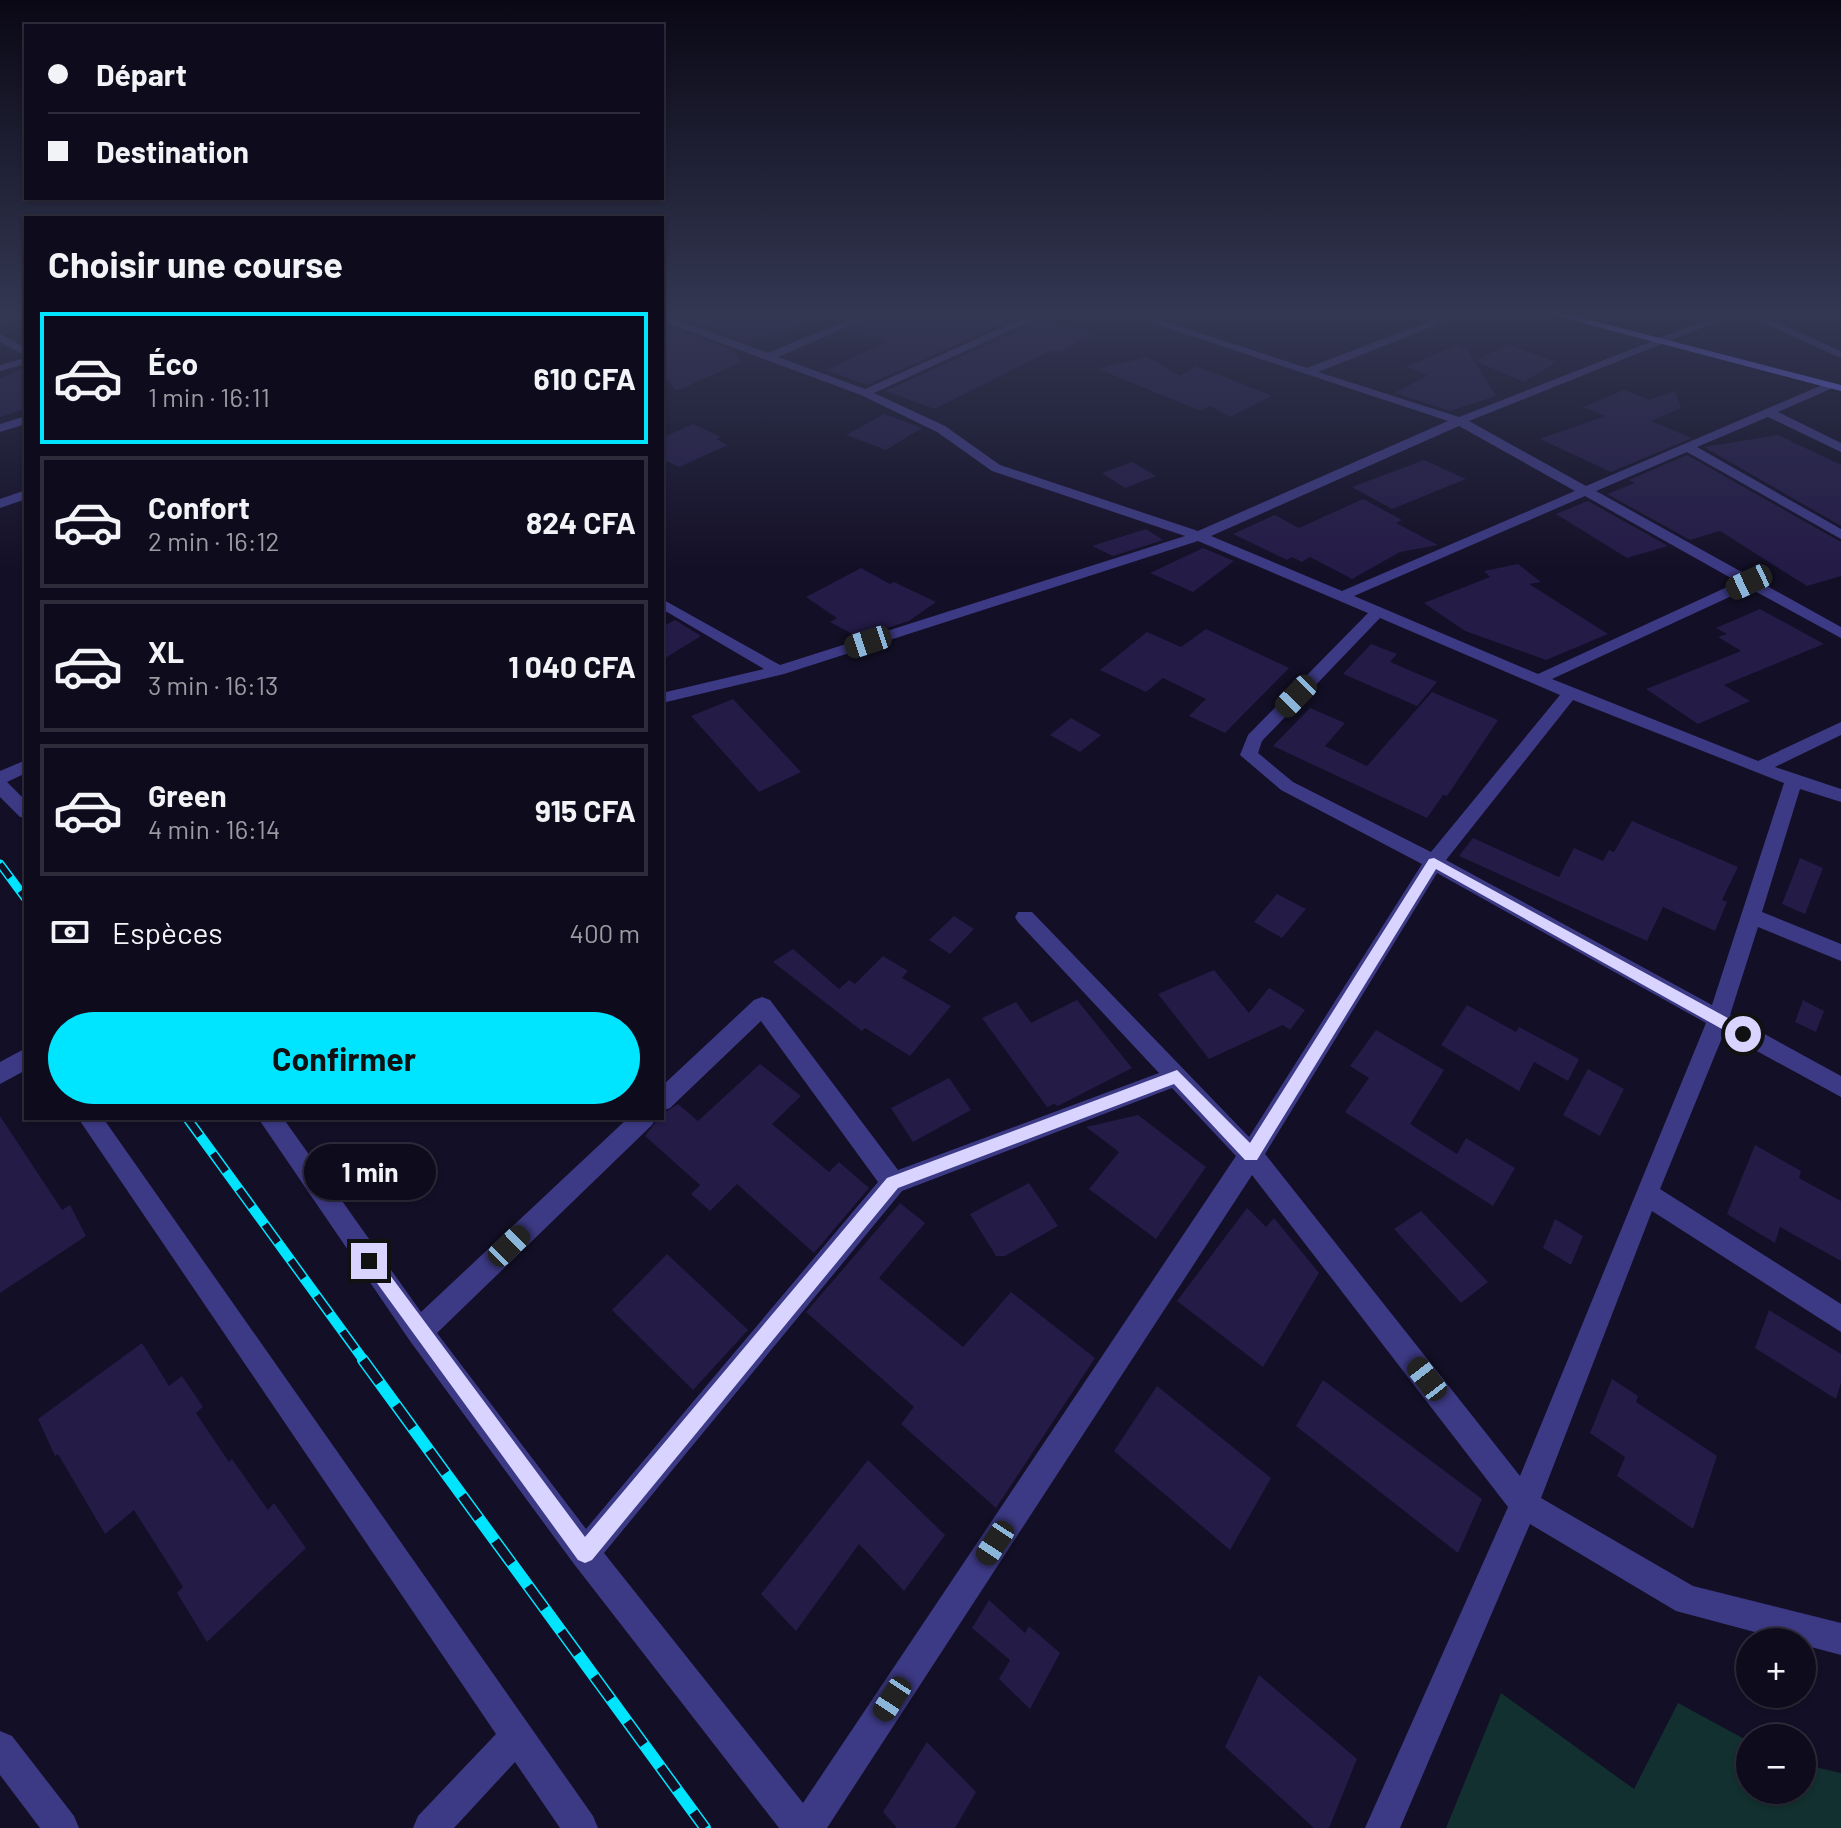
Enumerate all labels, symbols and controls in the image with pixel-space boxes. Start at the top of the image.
text: Départ [96,56,187,92]
text: Destination [96,133,249,169]
text: Choisir une course [48,242,343,285]
icon: car [52,342,124,414]
text: Éco [148,345,198,381]
text: 610 CFA [534,360,636,396]
text: 1 min · 16:11 [148,381,270,412]
icon: car [52,486,124,558]
text: Confort [148,489,250,525]
text: 824 CFA [526,504,636,540]
text: 2 min · 16:12 [148,525,279,556]
car [1722,561,1776,603]
car [841,623,895,661]
icon: car [52,630,124,702]
text: XL [148,633,184,669]
text: 1 040 CFA [508,648,636,684]
text: 3 min · 16:13 [148,669,278,700]
car [1271,670,1321,722]
icon: car [52,774,124,846]
text: Green [148,777,227,813]
text: 915 CFA [535,792,636,828]
text: 4 min · 16:14 [148,813,280,844]
icon: cash [48,910,92,954]
text: Espèces [112,914,223,950]
text: 400 m [570,917,640,948]
button: Confirmer [48,1012,640,1104]
route start [1725,1016,1761,1052]
callout: 1 min [303,1145,435,1201]
text: 1 min [342,1156,398,1187]
car [483,1221,535,1271]
route end [351,1243,387,1279]
car [1403,1353,1451,1405]
car [972,1516,1018,1570]
map controls [1736,1628,1816,1804]
button: + [1736,1628,1816,1708]
car [869,1672,915,1726]
button: − [1736,1724,1816,1804]

